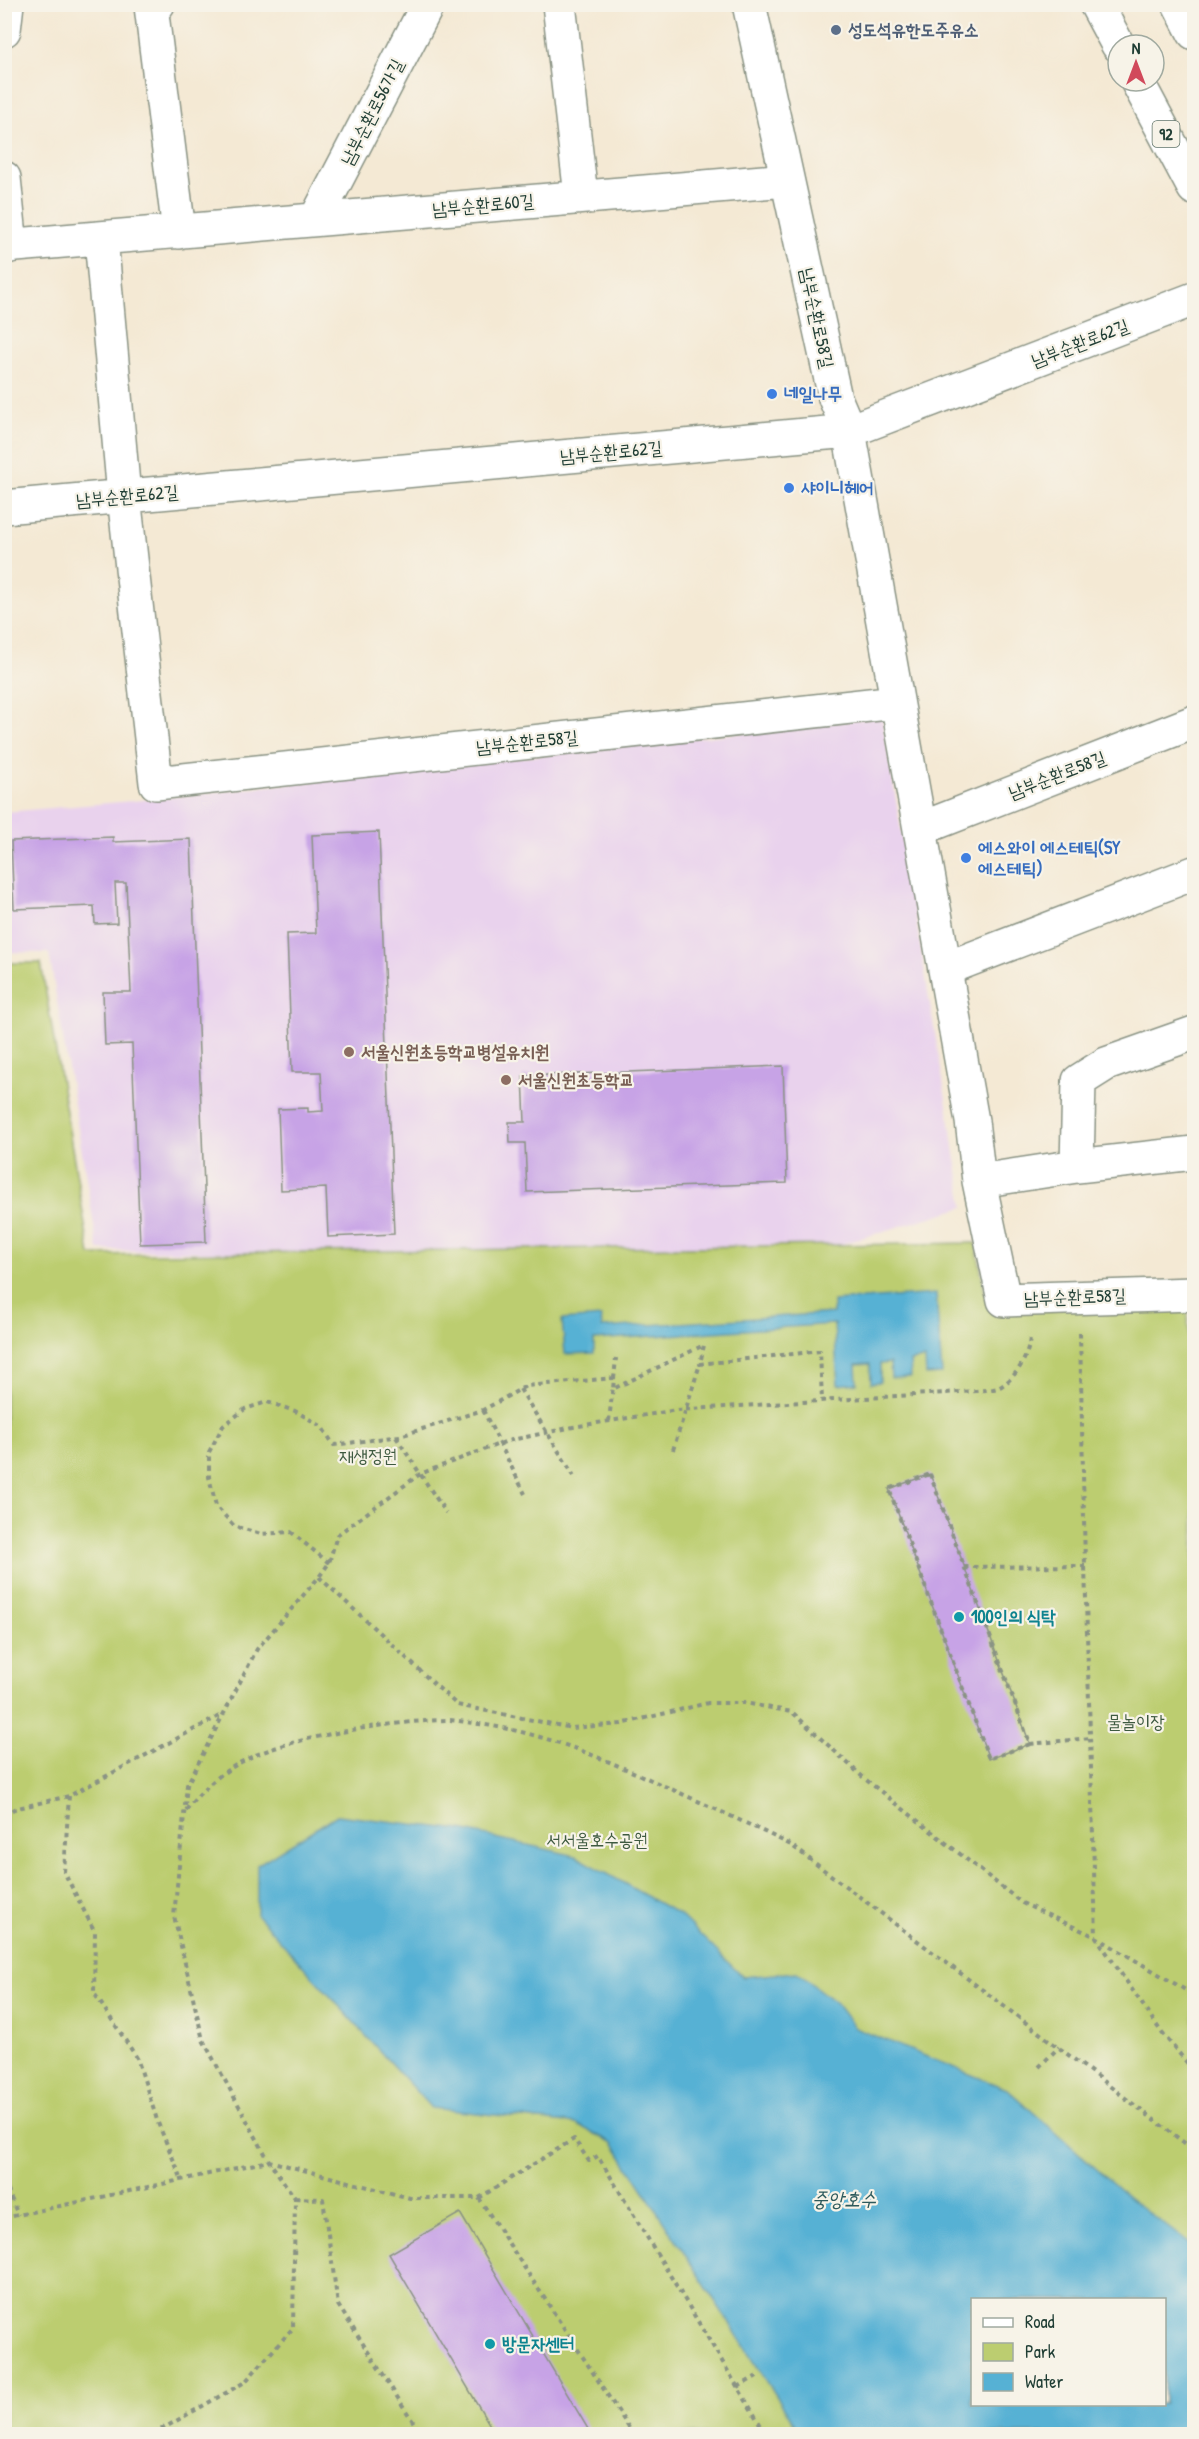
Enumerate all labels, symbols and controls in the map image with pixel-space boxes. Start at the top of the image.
place label: 성도석유한도주유소 [848,17,978,42]
marker: 성도석유한도주유소 [829,23,843,37]
north arrow [1106,33,1166,93]
text: N [1132,37,1141,59]
street label: 남부순환로56가길 [334,54,409,169]
road number: 92 [1152,121,1180,147]
street label: 남부순환로60길 [431,188,535,221]
street label: 남부순환로58길 [795,265,840,371]
street label: 남부순환로62길 [1027,312,1133,373]
place label: 네일나무 [784,381,842,406]
marker: 네일나무 [765,387,779,401]
street label: 남부순환로62길 [559,435,664,468]
place label: 샤이니헤어 [801,475,873,500]
street label: 남부순환로62길 [75,479,180,512]
marker: 샤이니헤어 [782,481,796,495]
street label: 남부순환로58길 [475,724,580,759]
street label: 남부순환로58길 [1005,744,1110,805]
place label: 에스와이 에스테틱(SY 에스테틱) [978,835,1121,881]
marker: 에스와이 에스테틱(SY 에스테틱) [959,851,973,865]
place label: 서울신원초등학교병설유치원 [361,1039,549,1064]
marker: 서울신원초등학교병설유치원 [342,1045,356,1059]
place label: 서울신원초등학교 [518,1067,634,1092]
marker: 서울신원초등학교 [499,1073,513,1087]
street label: 남부순환로58길 [1023,1282,1127,1311]
park label: 재생정원 [339,1443,397,1468]
place label: 100인의 식탁 [971,1604,1056,1629]
marker: 100인의 식탁 [952,1610,966,1624]
park label: 물놀이장 [1107,1709,1165,1734]
park label: 서서울호수공원 [546,1827,648,1852]
water label: 중앙호수 [812,2185,877,2212]
legend [971,2298,1166,2406]
text: Road [1025,2309,1055,2334]
place label: 방문자센터 [502,2331,574,2356]
marker: 방문자센터 [483,2337,497,2351]
text: Park [1025,2339,1056,2364]
text: Water [1025,2369,1063,2394]

